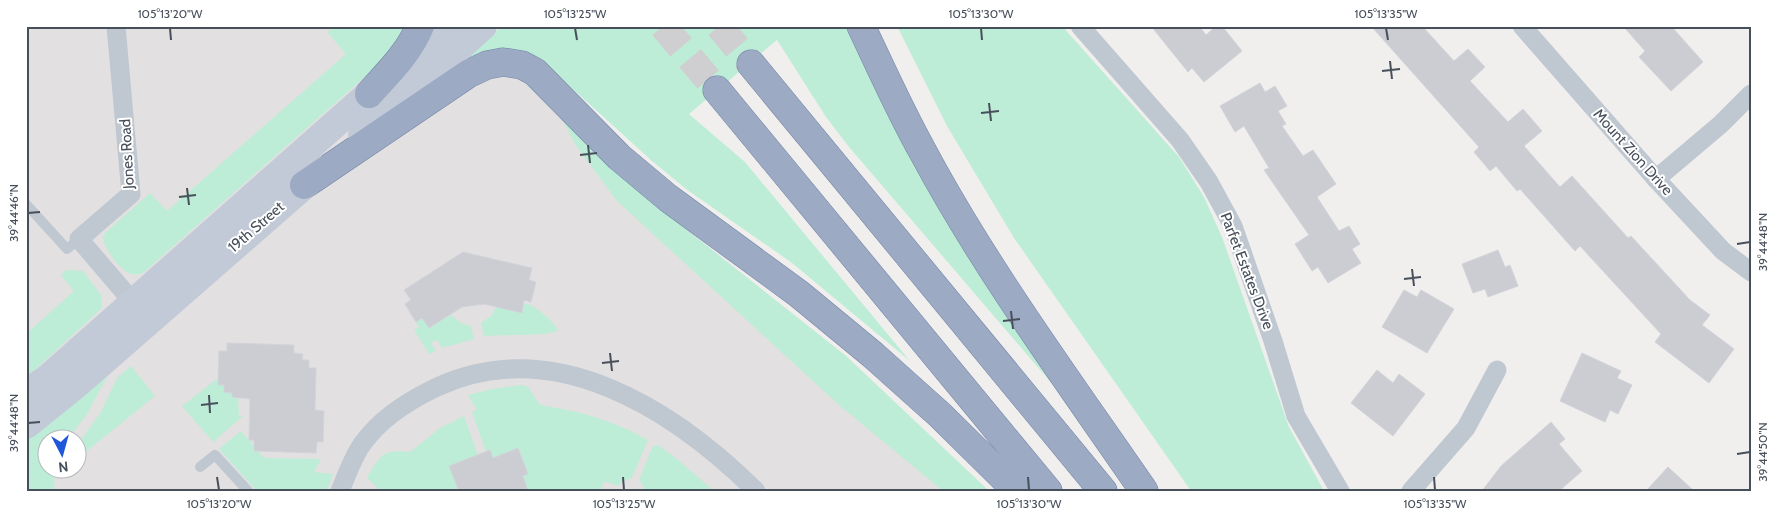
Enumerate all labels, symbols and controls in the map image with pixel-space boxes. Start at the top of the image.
text: 105°13'20"W [138,6,203,21]
text: 105°13'25"W [544,6,607,21]
text: 105°13'30"W [949,6,1014,21]
text: 105°13'35"W [1355,6,1418,21]
street label: Mount Zion Drive [1590,105,1677,199]
street label: Jones Road [116,119,138,190]
text: 39°44'46"N [6,184,21,242]
street label: 19th Street [224,198,288,256]
street label: Parfet Estates Drive [1216,210,1278,332]
text: 39°44'48"N [1755,213,1770,271]
text: 39°44'48"N [6,394,21,452]
text: 39°44'50"N [1755,422,1770,482]
north arrow [38,430,88,480]
text: N [57,457,69,476]
text: 105°13'20"W [187,496,252,511]
text: 105°13'25"W [593,496,656,511]
text: 105°13'30"W [997,496,1062,511]
text: 105°13'35"W [1404,496,1467,511]

